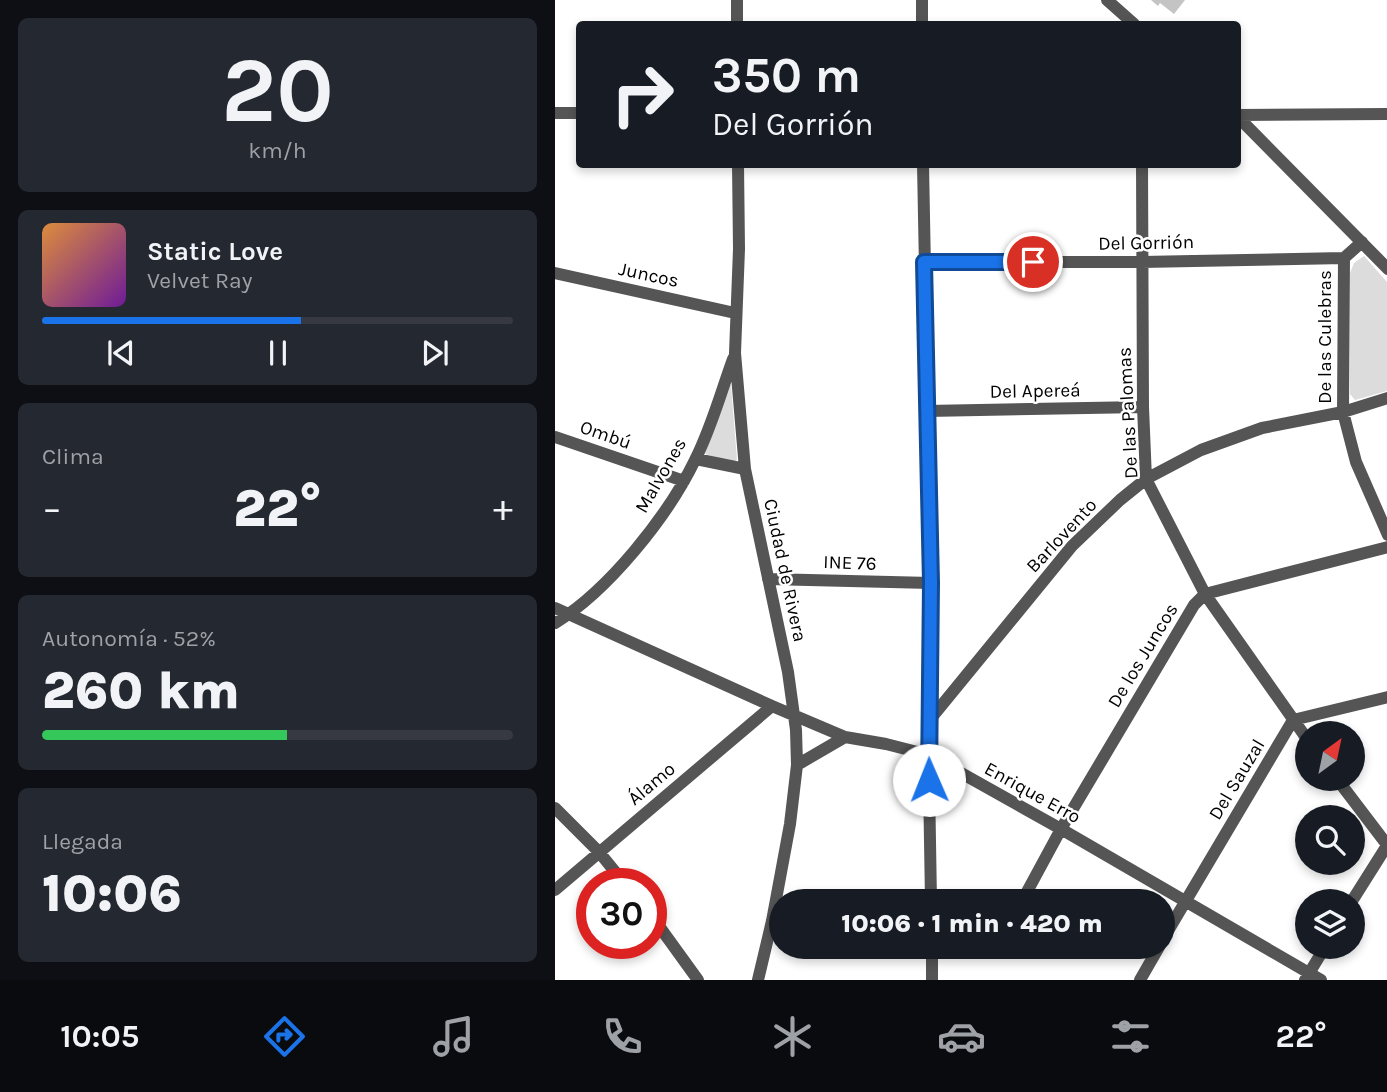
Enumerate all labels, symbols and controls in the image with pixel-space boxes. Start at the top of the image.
text: 20 [221,38,334,144]
text: 350 m [712,47,861,104]
icon: right [597,49,688,140]
text: Del Gorrión [712,106,874,143]
text: km/h [248,137,307,164]
street label: Del Gorrión [1098,231,1194,255]
pin [1003,232,1063,292]
text: Static Love [147,236,283,267]
icon: arrive [1014,243,1052,281]
street label: Juncos [617,258,681,292]
text: Velvet Ray [147,267,252,294]
street label: De las Culebras [1314,270,1336,404]
icon: previous [102,334,140,372]
icon: pause [259,334,297,372]
icon: next [416,334,454,372]
street label: De las Palomas [1114,346,1142,479]
street label: Del Apereá [989,379,1081,403]
street label: Ombú [577,416,634,454]
street label: Malvones [631,434,691,517]
text: Clima [42,443,104,470]
text: 22° [233,478,322,539]
text: − [42,486,62,531]
text: + [493,486,513,531]
street label: Barlovento [1022,494,1102,577]
street label: Ciudad de Rivera [759,497,811,644]
street label: INE 76 [823,551,877,575]
street label: De los Juncos [1103,599,1183,712]
text: Autonomía · 52% [42,625,216,652]
text: 260 km [42,660,240,721]
north arrow [1295,721,1365,791]
map controls [1295,721,1365,959]
street label: Del Sauzal [1204,735,1270,824]
position arrow [892,743,966,817]
street label: Álamo [623,757,680,810]
street label: Enrique Erro [981,757,1084,828]
button: search [1295,805,1365,875]
text: Llegada [42,828,123,855]
text: 10:06 [42,863,182,924]
speed limit sign: 30 [576,868,667,959]
button: layers [1295,889,1365,959]
text: 10:06 · 1 min · 420 m [841,908,1103,939]
icon: directions [260,1012,309,1061]
icon: music [429,1012,478,1061]
icon: phone [598,1012,647,1061]
icon: climate [768,1012,817,1061]
icon: car [937,1012,986,1061]
icon: filters [1106,1012,1155,1061]
text: 10:05 [60,1018,139,1055]
text: 22° [1276,1018,1327,1055]

